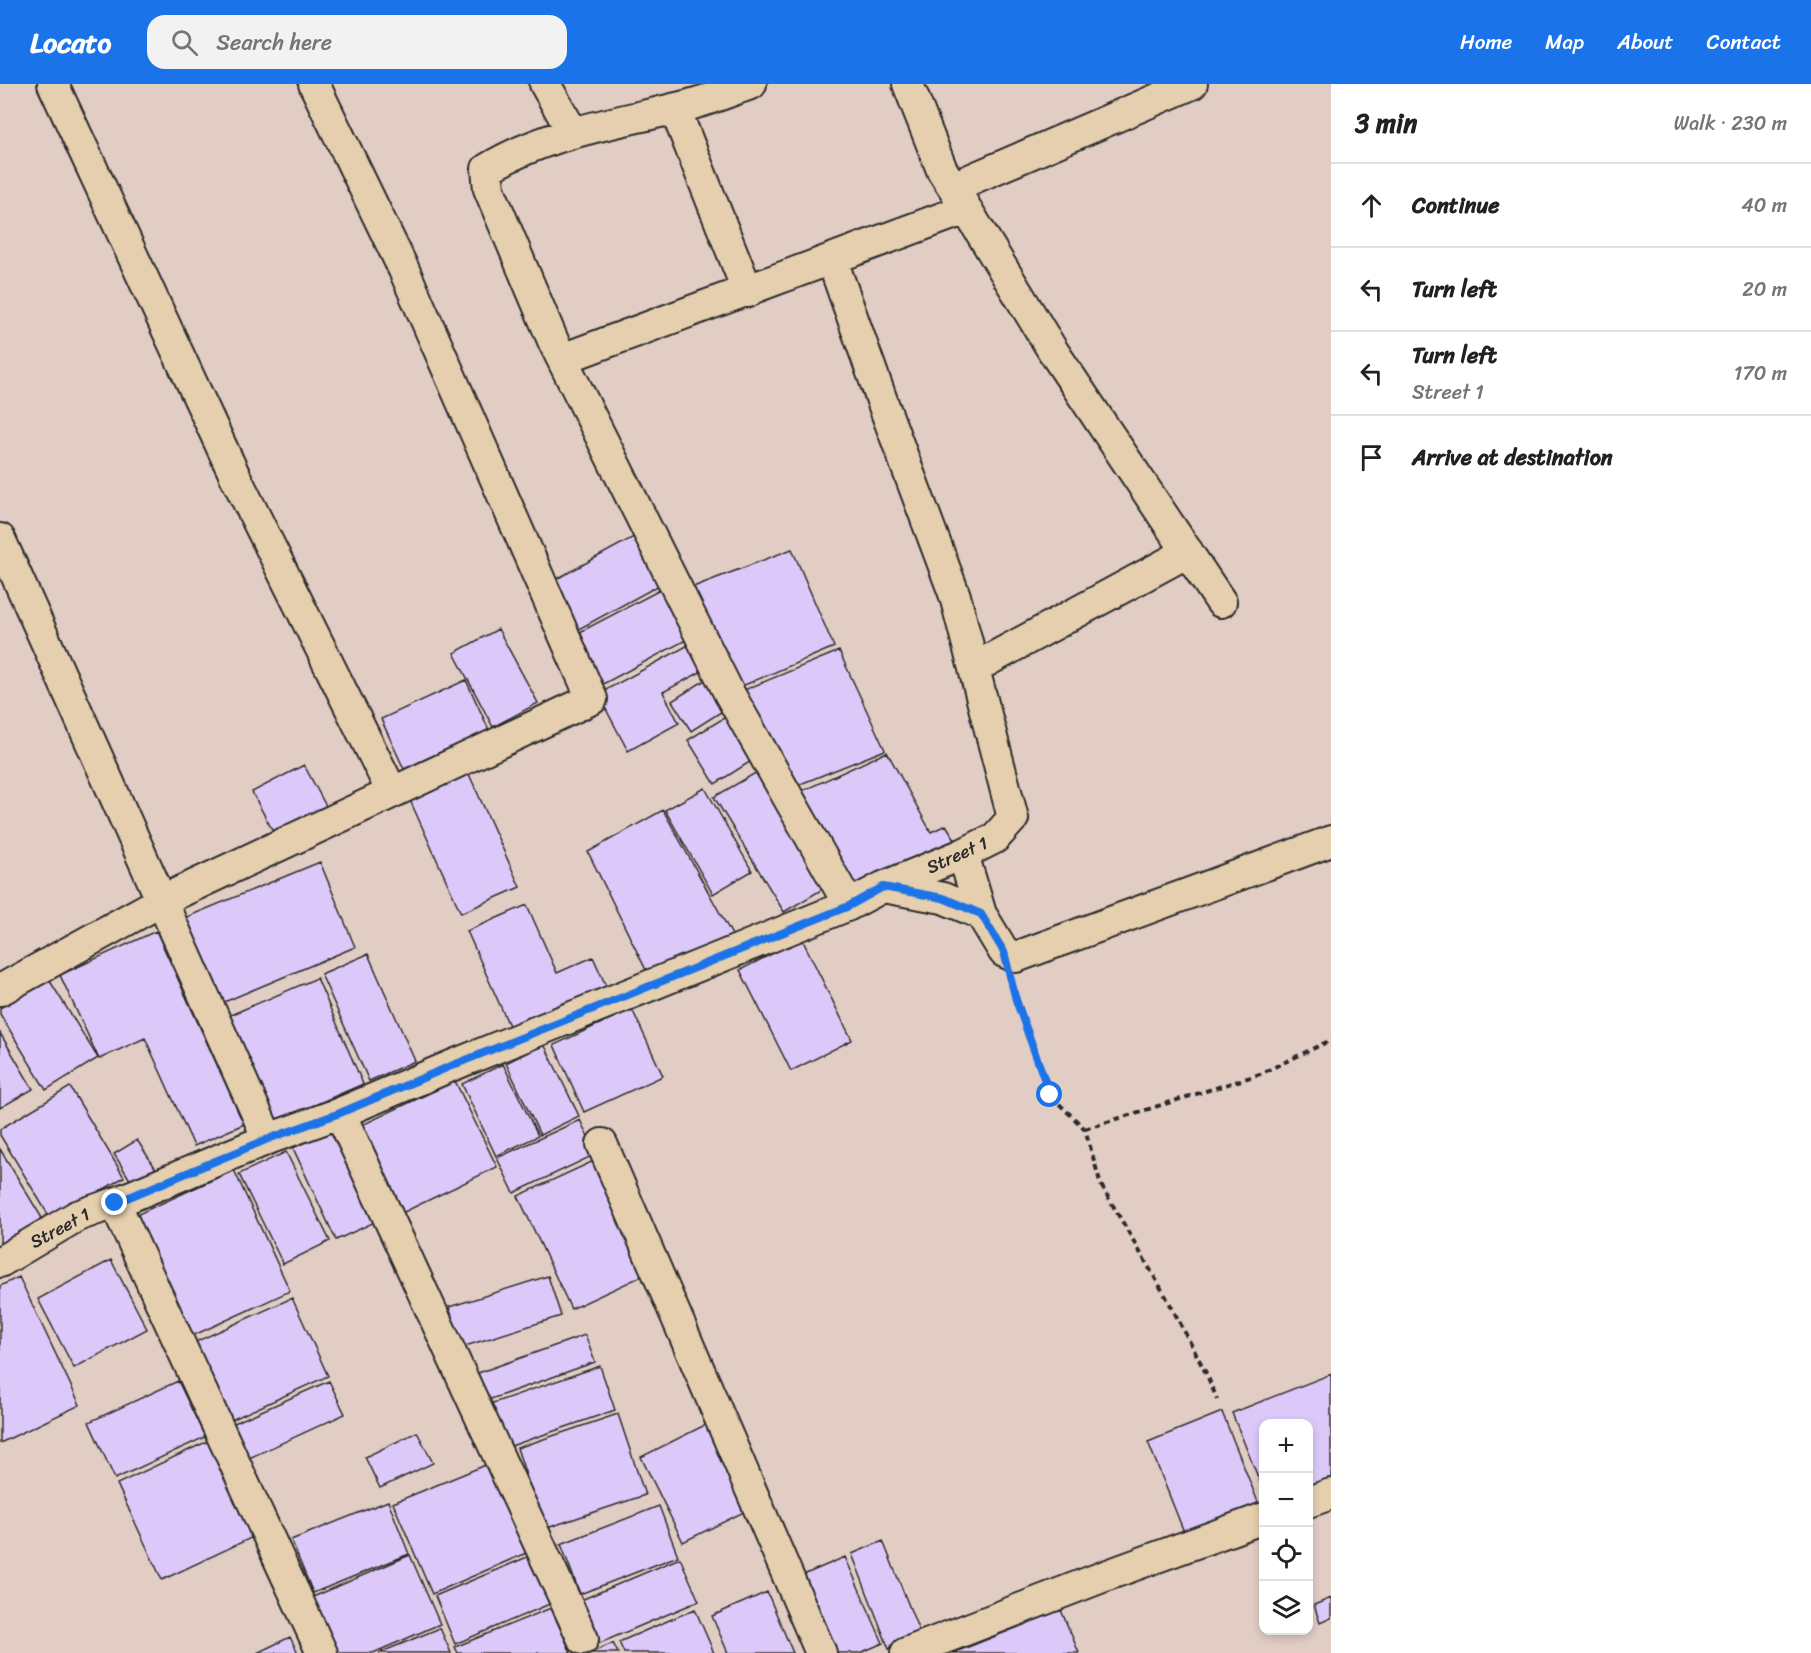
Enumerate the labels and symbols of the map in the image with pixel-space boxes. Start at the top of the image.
street label: Street 1 [921,827,993,883]
route start [1036,1081,1062,1107]
route end [101,1189,127,1215]
street label: Street 1 [24,1199,96,1257]

